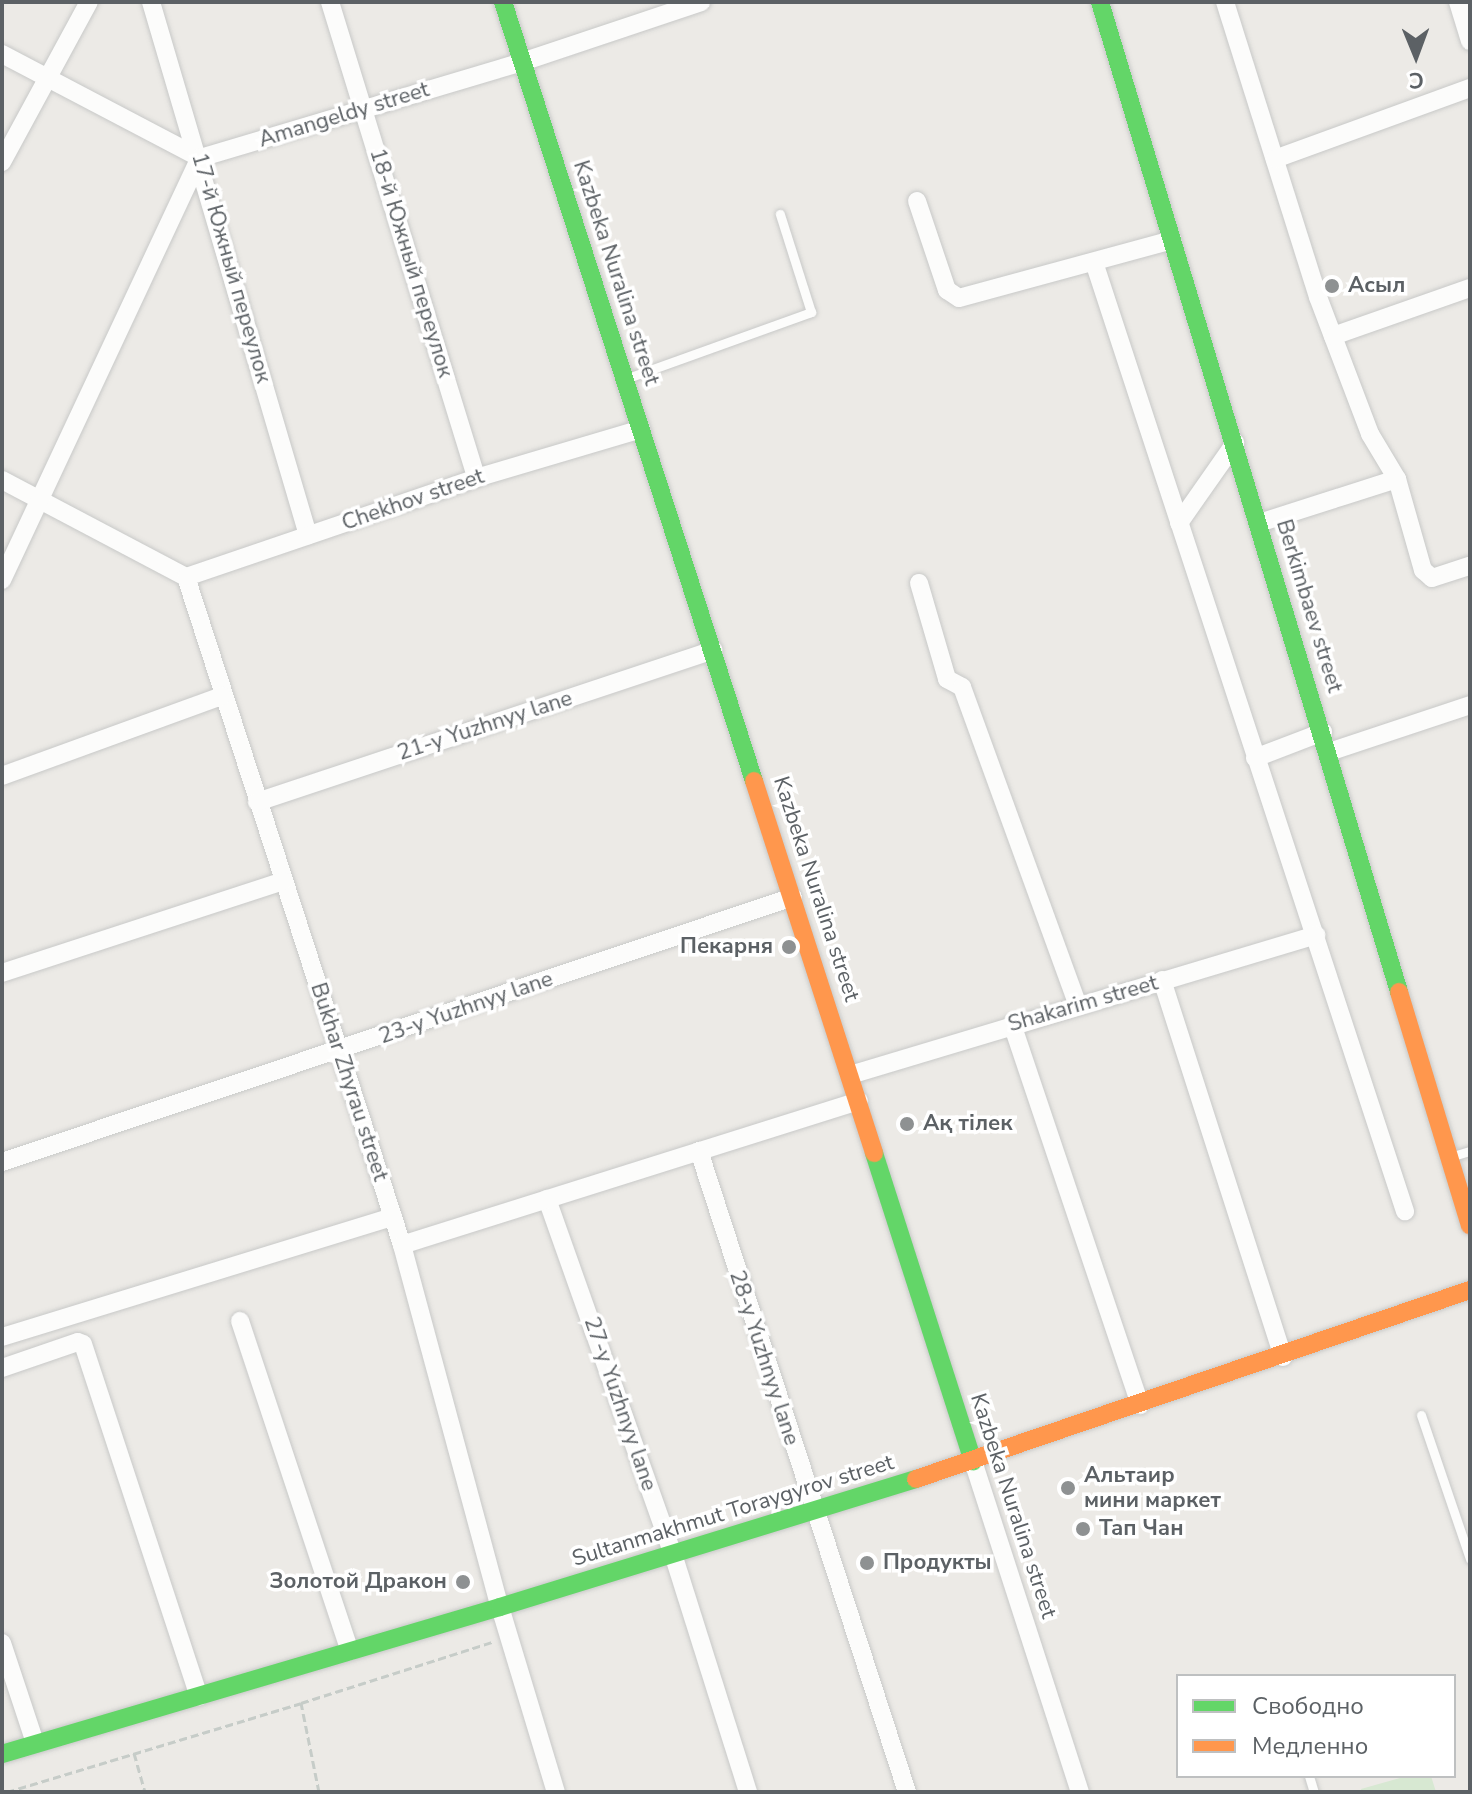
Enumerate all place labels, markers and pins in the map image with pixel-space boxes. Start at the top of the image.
place label: Асыл [1348,273,1405,299]
marker: Асыл [1323,277,1341,295]
place label: Пекарня [680,934,773,960]
marker: Пекарня [780,938,798,956]
place label: Ақ тілек [923,1111,1013,1137]
marker: Ақ тілек [898,1115,916,1133]
place label: Альтаир мини маркет [1084,1462,1221,1514]
marker: Альтаир мини маркет [1059,1479,1077,1497]
place label: Тап Чан [1099,1516,1184,1542]
marker: Тап Чан [1074,1520,1092,1538]
place label: Продукты [883,1550,992,1576]
marker: Продукты [858,1554,876,1572]
place label: Золотой Дракон [270,1569,447,1595]
marker: Золотой Дракон [454,1573,472,1591]

